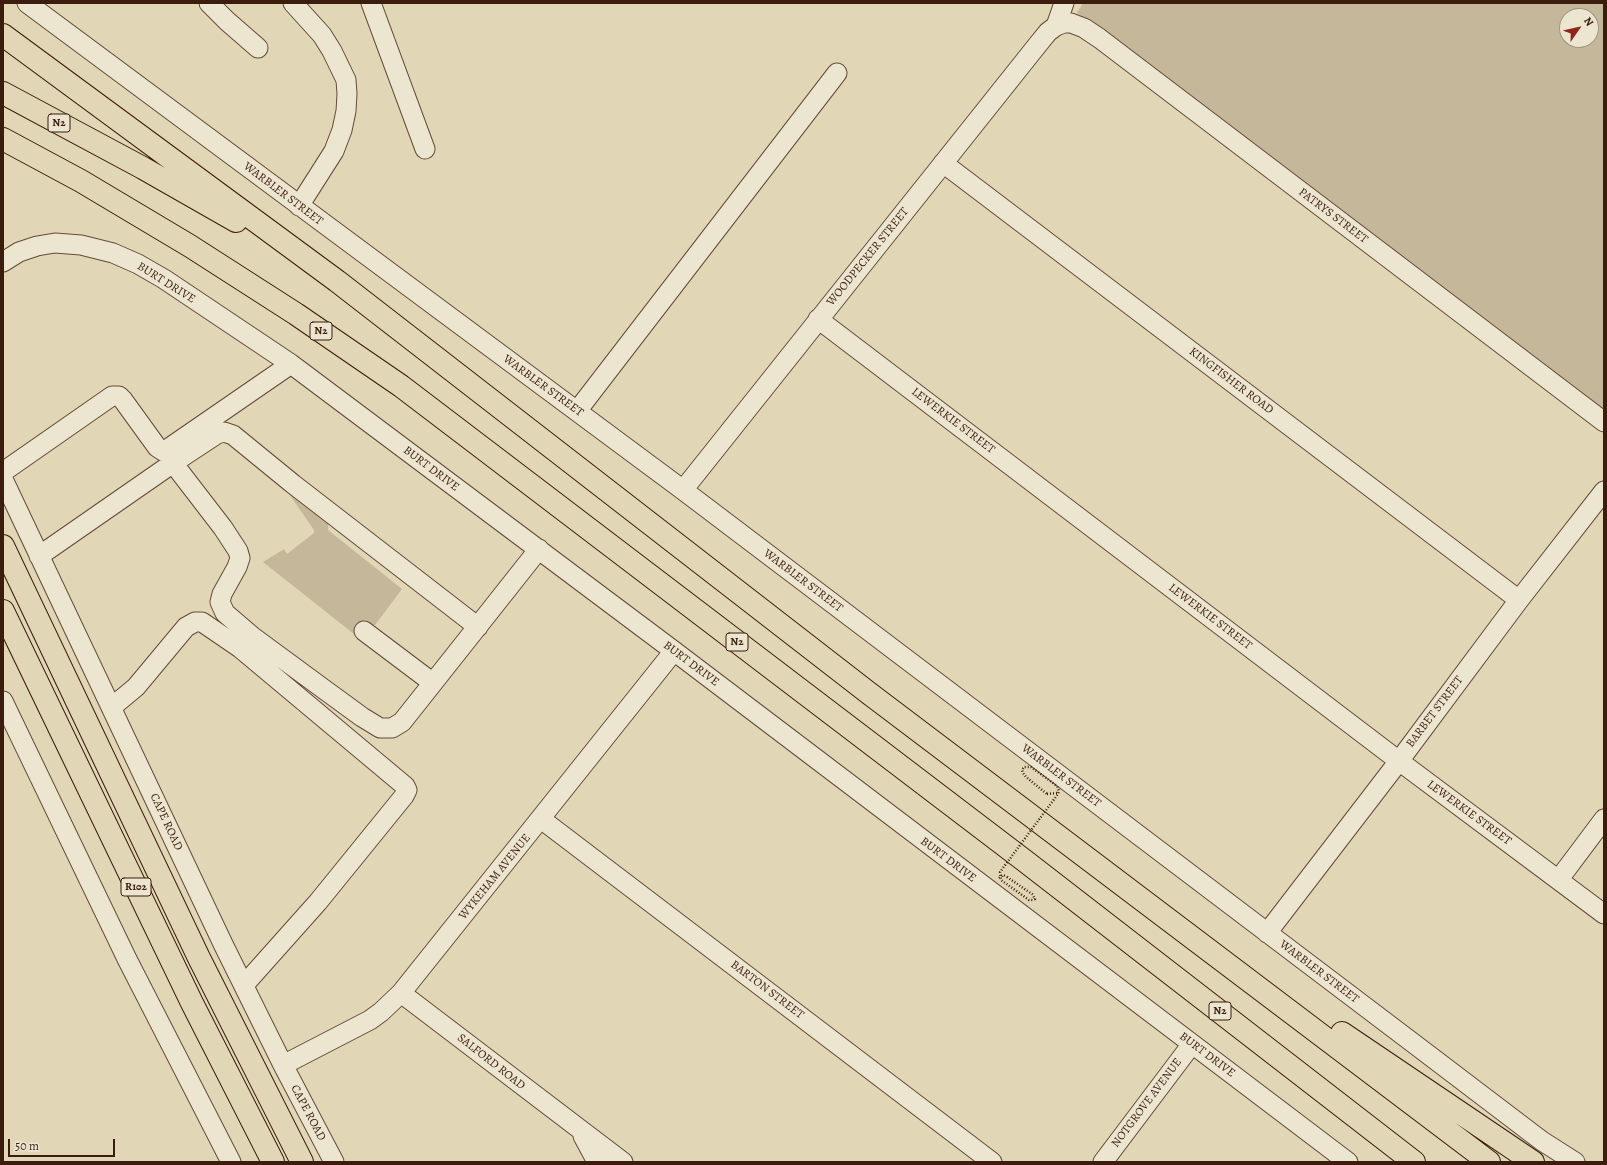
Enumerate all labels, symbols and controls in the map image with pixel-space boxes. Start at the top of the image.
north arrow [1559,8,1599,48]
text: N [1580,14,1597,29]
road number: N2 [48,114,70,132]
street label: WARBLER STREET [240,159,326,229]
street label: PATRYS STREET [1295,185,1371,247]
street label: WOODPECKER STREET [824,205,912,309]
street label: BURT DRIVE [134,259,198,307]
road number: N2 [310,322,332,340]
street label: KINGFISHER ROAD [1186,345,1276,417]
street label: WARBLER STREET [500,352,586,420]
street label: LEWERKIE STREET [908,385,998,457]
street label: BURT DRIVE [400,443,462,495]
street label: WARBLER STREET [760,546,846,616]
street label: LEWERKIE STREET [1165,581,1255,653]
road number: N2 [726,633,748,651]
street label: BURT DRIVE [660,638,722,690]
street label: BARBET STREET [1403,673,1467,751]
street label: WARBLER STREET [1018,741,1104,811]
street label: LEWERKIE STREET [1424,778,1514,848]
street label: CAPE ROAD [146,791,186,853]
street label: WYKEHAM AVENUE [456,831,534,923]
street label: BURT DRIVE [917,834,979,886]
road number: R102 [121,878,151,896]
street label: WARBLER STREET [1276,937,1362,1007]
street label: BARTON STREET [727,958,807,1022]
road number: N2 [1209,1002,1231,1020]
street label: BURT DRIVE [1176,1029,1238,1081]
street label: SALFORD ROAD [454,1031,528,1093]
street label: NOTGROVE AVENUE [1109,1056,1185,1150]
street label: CAPE ROAD [287,1082,329,1144]
scale bar [10,1131,117,1157]
text: 50 m [15,1138,39,1154]

